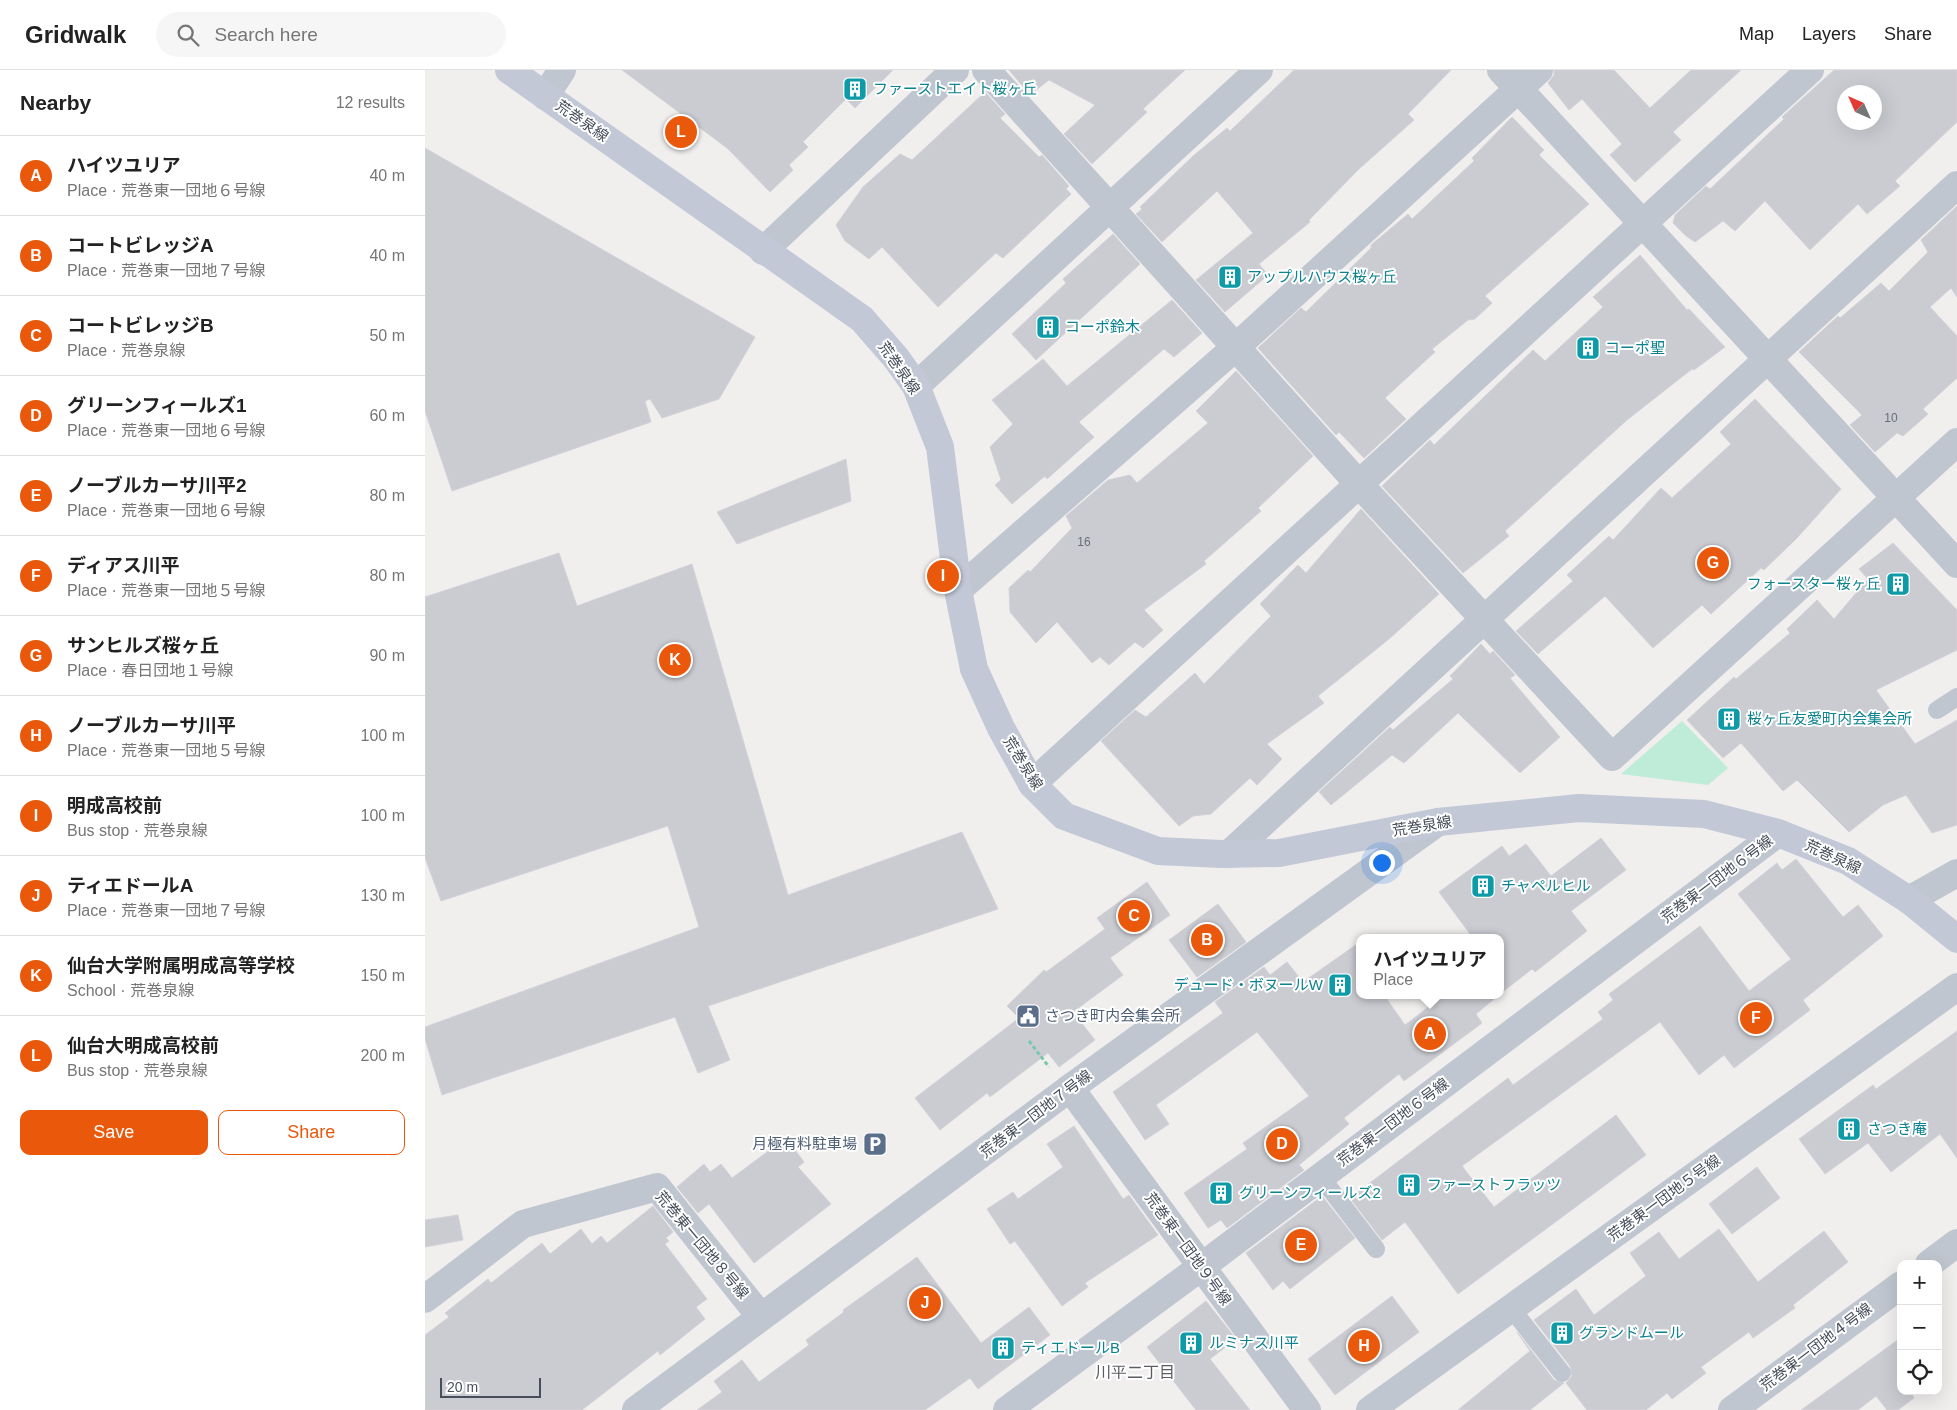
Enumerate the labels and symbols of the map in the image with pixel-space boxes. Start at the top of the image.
building icon: ファーストエイト桜ヶ丘 [842,76,868,102]
place label: ファーストエイト桜ヶ丘 [873,80,1037,97]
north arrow [1837,85,1882,130]
street label: 荒巻泉線 [553,96,612,145]
pin: L [665,113,697,151]
building icon: アップルハウス桜ヶ丘 [1217,264,1243,290]
place label: アップルハウス桜ヶ丘 [1247,268,1397,285]
building icon: コーポ鈴木 [1035,314,1061,340]
place label: コーポ鈴木 [1065,318,1140,335]
building icon: コーポ聖 [1575,335,1601,361]
street label: 荒巻泉線 [875,338,924,397]
place label: コーポ聖 [1605,339,1665,356]
house number: 10 [1884,411,1898,425]
house number: 16 [1077,535,1091,549]
pin: G [1697,544,1729,582]
pin: I [927,557,959,595]
building icon: フォースター桜ヶ丘 [1885,571,1911,597]
place label: フォースター桜ヶ丘 [1747,575,1881,592]
pin: K [659,641,691,679]
building icon: 桜ヶ丘友愛町内会集会所 [1716,706,1742,732]
place label: 桜ヶ丘友愛町内会集会所 [1747,710,1912,727]
street label: 荒巻泉線 [1000,733,1047,793]
street label: 荒巻泉線 [1391,812,1453,839]
street label: 荒巻東一団地６号線 [1658,831,1776,926]
street label: 荒巻泉線 [1802,836,1864,877]
your location [1369,850,1395,876]
building icon: チャペルヒル [1470,873,1496,899]
place label: チャペルヒル [1501,877,1591,894]
pin: C [1118,897,1150,935]
pin: B [1191,921,1223,959]
building icon: デュード・ボヌールW [1327,972,1353,998]
place label: デュード・ボヌールW [1174,976,1324,993]
pin: F [1740,999,1772,1037]
public building icon: さつき町内会集会所 [1015,1003,1041,1029]
place label: さつき町内会集会所 [1045,1007,1180,1024]
pin: A [1414,1015,1446,1053]
street label: 荒巻東一団地７号線 [977,1066,1095,1161]
street label: 荒巻東一団地６号線 [1334,1074,1452,1169]
building icon: さつき庵 [1836,1116,1862,1142]
place label: さつき庵 [1867,1120,1927,1137]
pin: D [1266,1125,1298,1163]
parking icon: 月極有料駐車場 [862,1131,888,1157]
place label: 月極有料駐車場 [752,1135,857,1152]
street label: 荒巻東一団地５号線 [1604,1151,1723,1244]
building icon: ファーストフラッツ [1396,1172,1422,1198]
place label: ファーストフラッツ [1427,1176,1561,1193]
building icon: グリーンフィールズ2 [1208,1180,1234,1206]
place label: グリーンフィールズ2 [1239,1184,1381,1201]
street label: 荒巻東一団地８号線 [652,1188,752,1302]
street label: 荒巻東一団地９号線 [1142,1189,1235,1308]
pin: E [1285,1226,1317,1264]
pin: J [909,1284,941,1322]
street label: 荒巻東一団地４号線 [1757,1299,1875,1394]
building icon: グランドムール [1549,1320,1575,1346]
place label: グランドムール [1579,1324,1684,1341]
pin: H [1348,1327,1380,1365]
building icon: ルミナス川平 [1178,1330,1204,1356]
place label: ルミナス川平 [1209,1334,1299,1351]
building icon: ティエドールB [990,1335,1016,1361]
place label: ティエドールB [1021,1339,1120,1356]
district label: 川平二丁目 [1095,1364,1175,1381]
scale bar [440,1375,541,1398]

